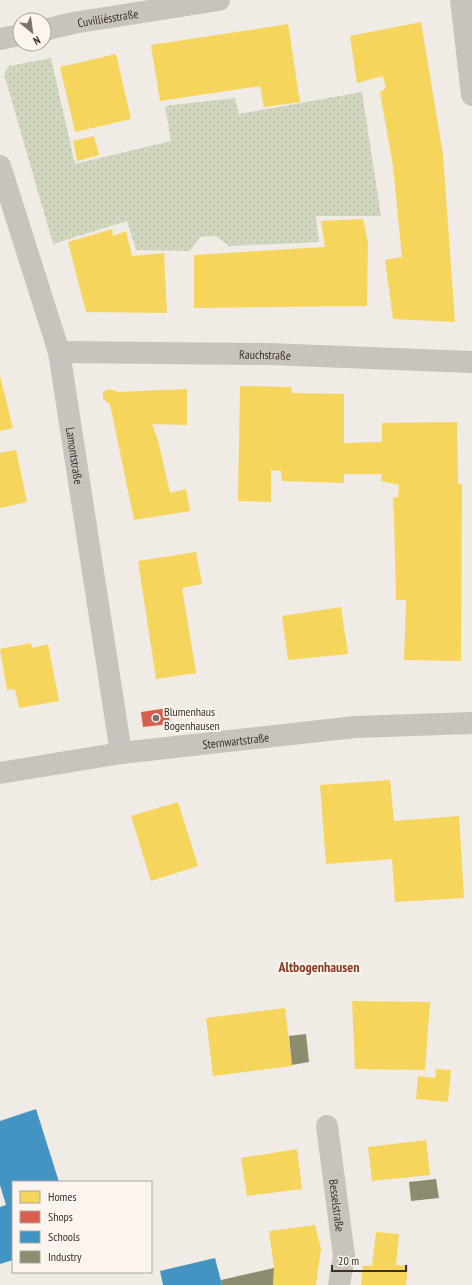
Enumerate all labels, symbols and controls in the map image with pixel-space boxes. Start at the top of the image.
street label: Cuvilliésstraße [76,5,139,30]
north arrow [12,12,52,52]
text: N [31,33,43,48]
street label: Rauchstraße [239,346,291,362]
street label: Lamontstraße [63,426,87,485]
place label: Blumenhaus Bogenhausen [164,704,220,733]
marker: Blumenhaus Bogenhausen [151,713,161,723]
street label: Sternwartstraße [202,729,270,751]
district label: Altbogenhausen [278,958,359,976]
street label: Besselstraße [327,1178,348,1233]
legend [12,1181,152,1273]
text: Homes [48,1189,76,1204]
text: Shops [48,1209,73,1224]
text: Schools [48,1229,80,1244]
scale bar [332,1247,406,1273]
text: Industry [48,1249,82,1264]
text: 20 m [338,1253,359,1268]

